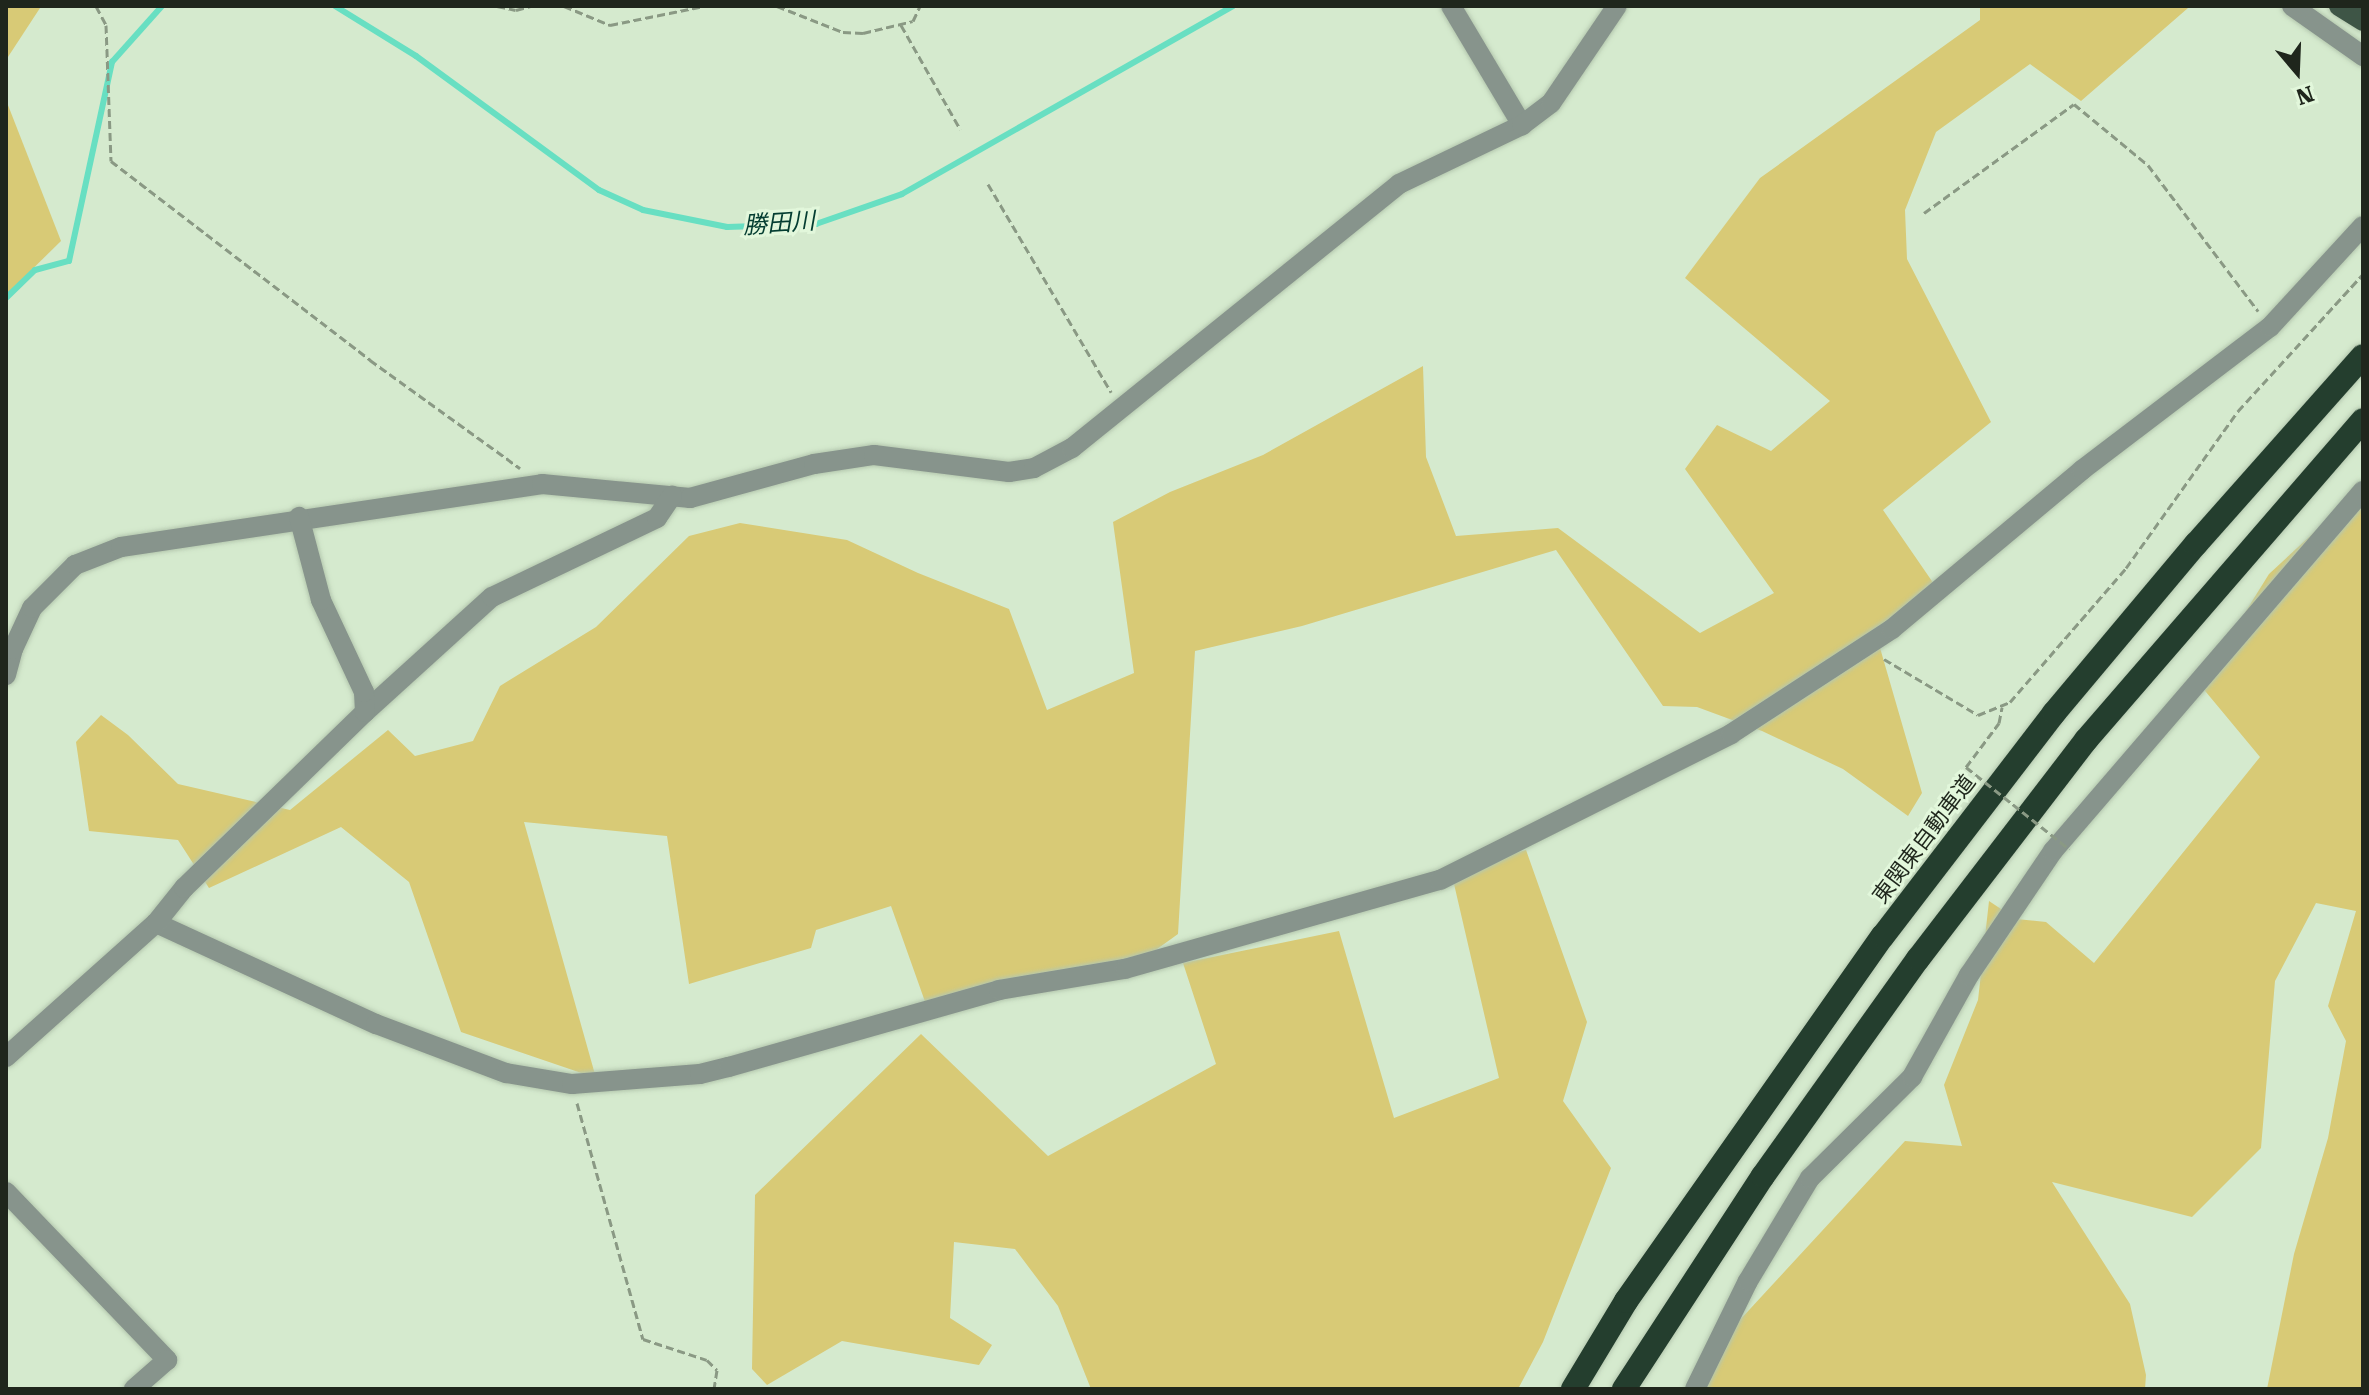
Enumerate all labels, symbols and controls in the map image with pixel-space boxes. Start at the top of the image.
north arrow [2257,32,2337,112]
text: N [2293,81,2317,110]
water label: 勝田川 [742,207,816,241]
street label: 東関東自動車道 [1867,770,1981,908]

